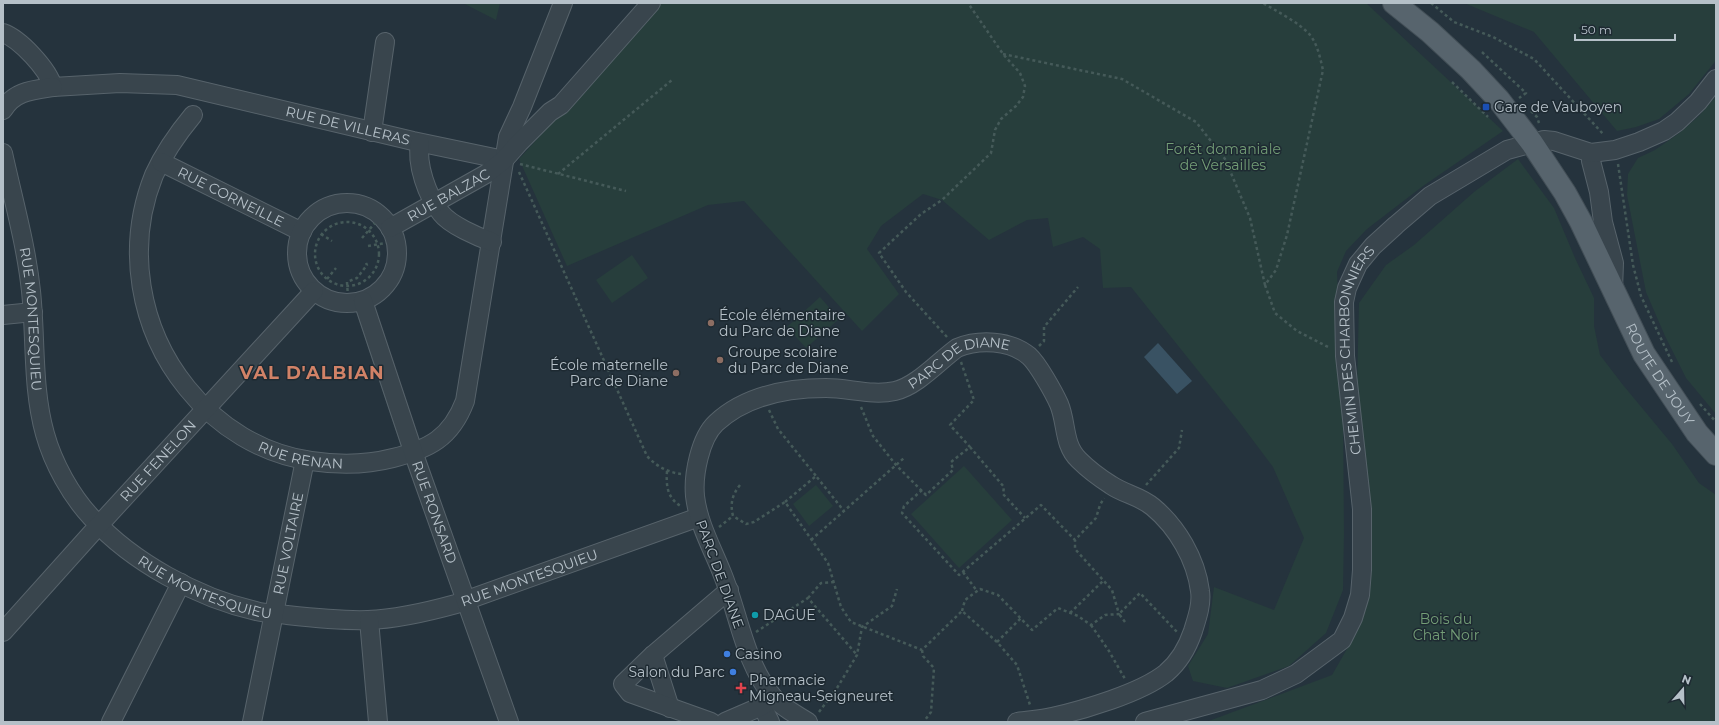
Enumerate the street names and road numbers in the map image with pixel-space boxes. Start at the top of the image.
street label: RUE DE VILLERAS [284,102,412,149]
street label: RUE CORNEILLE [175,163,287,231]
street label: RUE BALZAC [404,165,493,226]
street label: CHEMIN DES CHARBONNIERS [1334,242,1379,456]
street label: RUE MONTESQUIEU [15,246,46,392]
street label: ROUTE DE JOUY [1622,320,1698,429]
street label: PARC DE DIANE [905,333,1012,393]
street label: RUE FENELON [116,416,200,505]
street label: RUE RENAN [255,437,343,473]
street label: RUE RONSARD [408,458,461,566]
street label: RUE VOLTAIRE [269,491,307,596]
street label: PARC DE DIANE [692,517,748,631]
street label: RUE MONTESQUIEU [458,545,600,611]
street label: RUE MONTESQUIEU [135,551,273,622]

